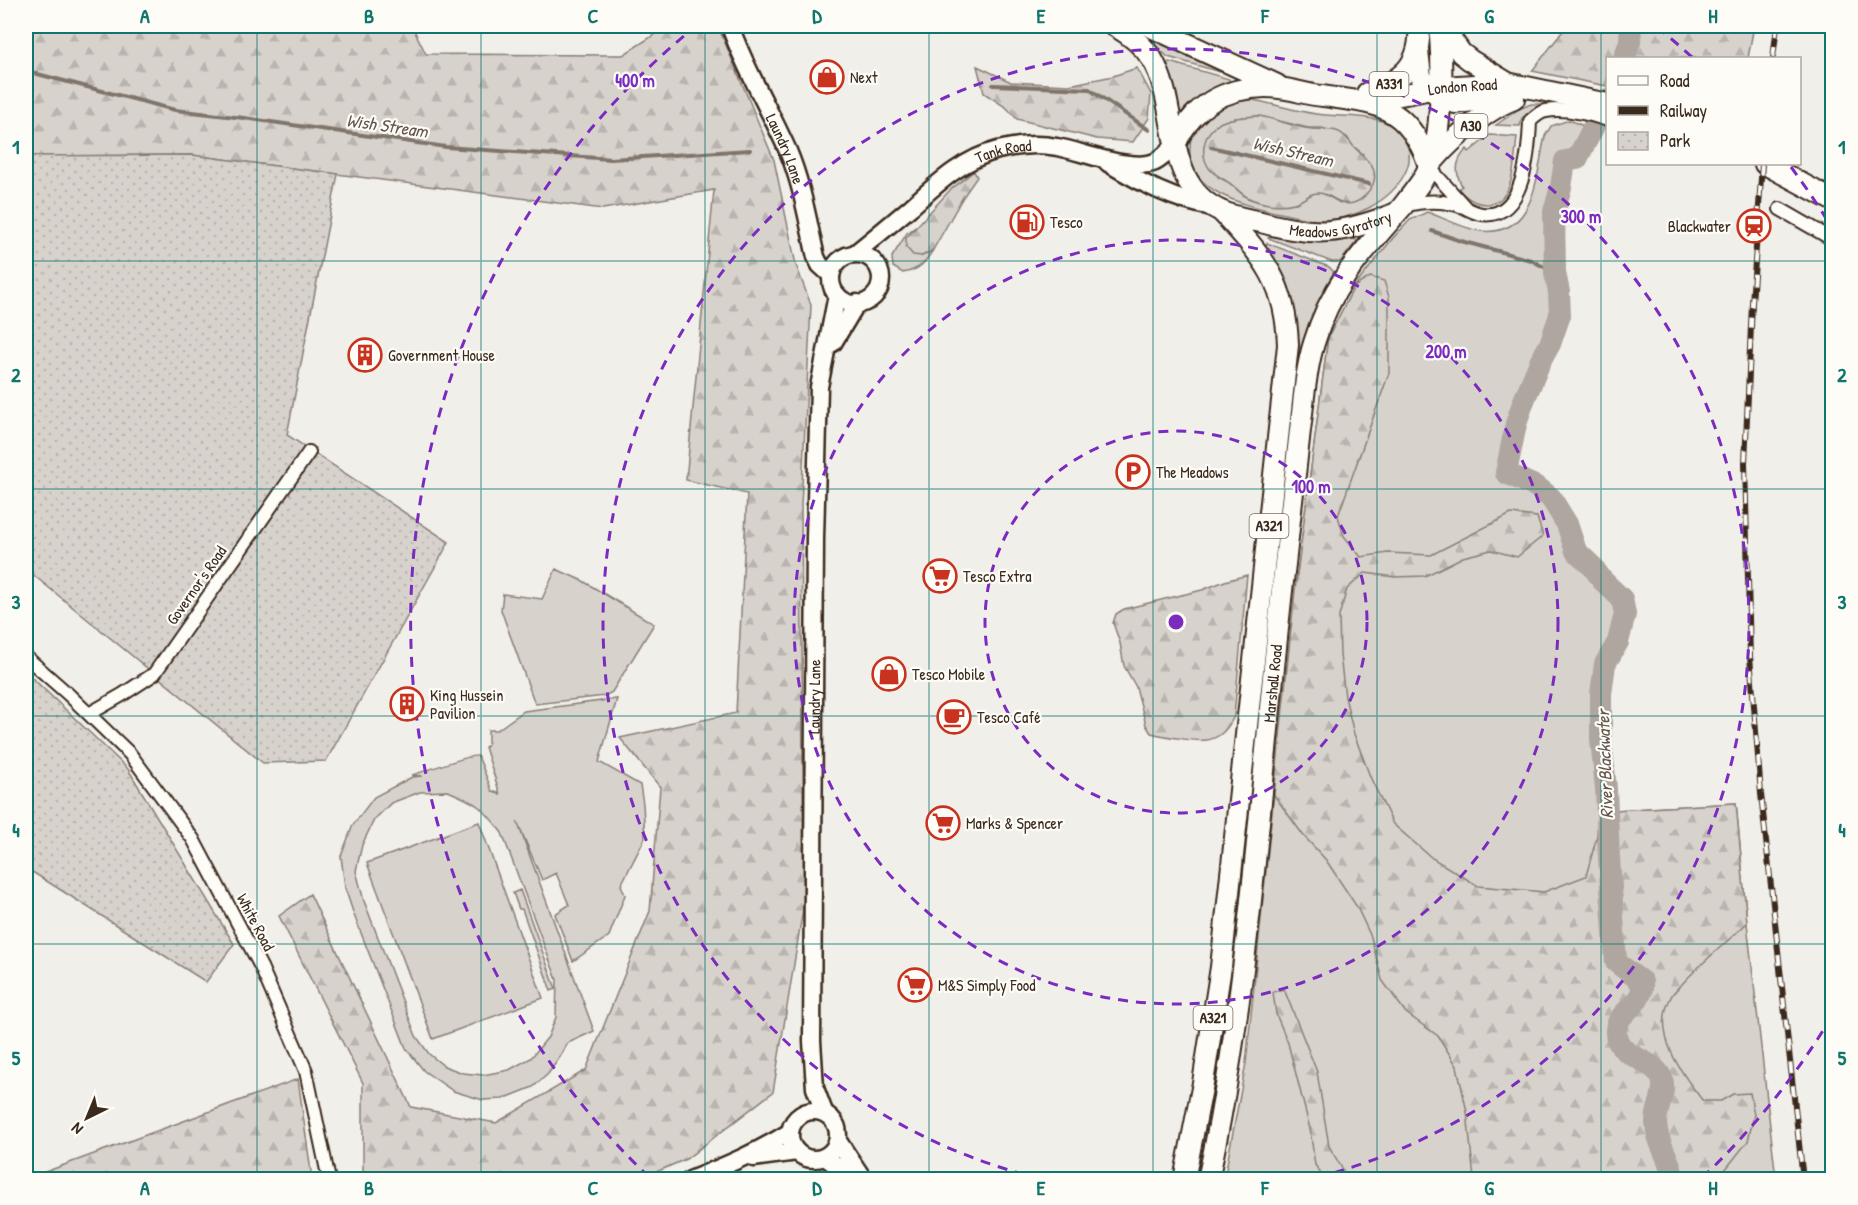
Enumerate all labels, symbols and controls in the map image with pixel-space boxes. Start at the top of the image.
text: A [140,2,150,29]
text: B [364,2,374,29]
text: C [588,2,599,29]
text: D [812,2,822,29]
text: E [1037,2,1046,29]
text: F [1260,2,1270,29]
text: G [1484,2,1494,29]
text: H [1708,2,1718,29]
legend [1606,57,1801,165]
shop icon: Next [809,59,845,95]
place label: Next [850,66,878,88]
text: 400 m [615,68,655,93]
text: Road [1660,68,1690,93]
road number: A331 [1370,72,1408,96]
street label: London Road [1426,73,1498,100]
text: Railway [1660,98,1707,123]
water label: Wish Stream [345,107,430,144]
street label: Laundry Lane [761,110,810,187]
road number: A30 [1454,114,1488,138]
text: Park [1660,128,1691,153]
water label: Wish Stream [1251,130,1336,173]
text: 1 [12,133,20,160]
text: 1 [1838,133,1846,160]
street label: Tank Road [971,134,1032,168]
fuel station icon: Tesco [1009,204,1045,240]
text: 300 m [1561,204,1601,229]
street label: Meadows Gyratory [1288,205,1395,242]
station icon: Blackwater [1736,208,1772,244]
place label: Tesco [1050,211,1083,233]
place label: Blackwater [1668,215,1731,237]
building icon: Government House [347,337,383,373]
text: 200 m [1426,339,1466,364]
place label: Government House [388,344,495,366]
text: 2 [11,361,21,388]
text: 2 [1837,361,1847,388]
parking icon: The Meadows [1115,454,1151,490]
place label: The Meadows [1156,461,1229,483]
text: 100 m [1291,474,1331,499]
road number: A321 [1250,514,1288,538]
street label: Governor's Road [161,541,231,629]
supermarket icon: Tesco Extra [922,558,958,594]
place label: Tesco Extra [963,565,1032,587]
text: 3 [12,588,21,615]
text: 3 [1838,588,1847,615]
centre of rings [1166,612,1186,632]
street label: Marshall Road [1258,644,1287,723]
shop icon: Tesco Mobile [871,656,907,692]
street label: Laundry Lane [803,659,825,734]
place label: Tesco Mobile [912,663,986,685]
place label: King Hussein Pavilion [430,684,503,724]
building icon: King Hussein Pavilion [389,686,425,722]
cafe icon: Tesco Café [936,699,972,735]
place label: Tesco Café [977,706,1041,728]
water label: River Blackwater [1590,707,1619,819]
supermarket icon: Marks & Spencer [925,805,961,841]
place label: Marks & Spencer [966,812,1063,834]
text: 4 [12,816,20,843]
text: 4 [1838,816,1846,843]
street label: White Road [232,889,280,955]
supermarket icon: M&S Simply Food [897,967,933,1003]
place label: M&S Simply Food [938,974,1036,996]
road number: A321 [1194,1006,1232,1030]
text: 5 [12,1044,21,1071]
text: 5 [1838,1044,1847,1071]
north arrow [57,1088,117,1148]
text: N [66,1118,87,1140]
text: A [140,1174,150,1201]
text: B [364,1174,374,1201]
text: C [588,1174,599,1201]
text: D [812,1174,822,1201]
text: E [1037,1174,1046,1201]
text: F [1260,1174,1270,1201]
text: G [1484,1174,1494,1201]
text: H [1708,1174,1718,1201]

